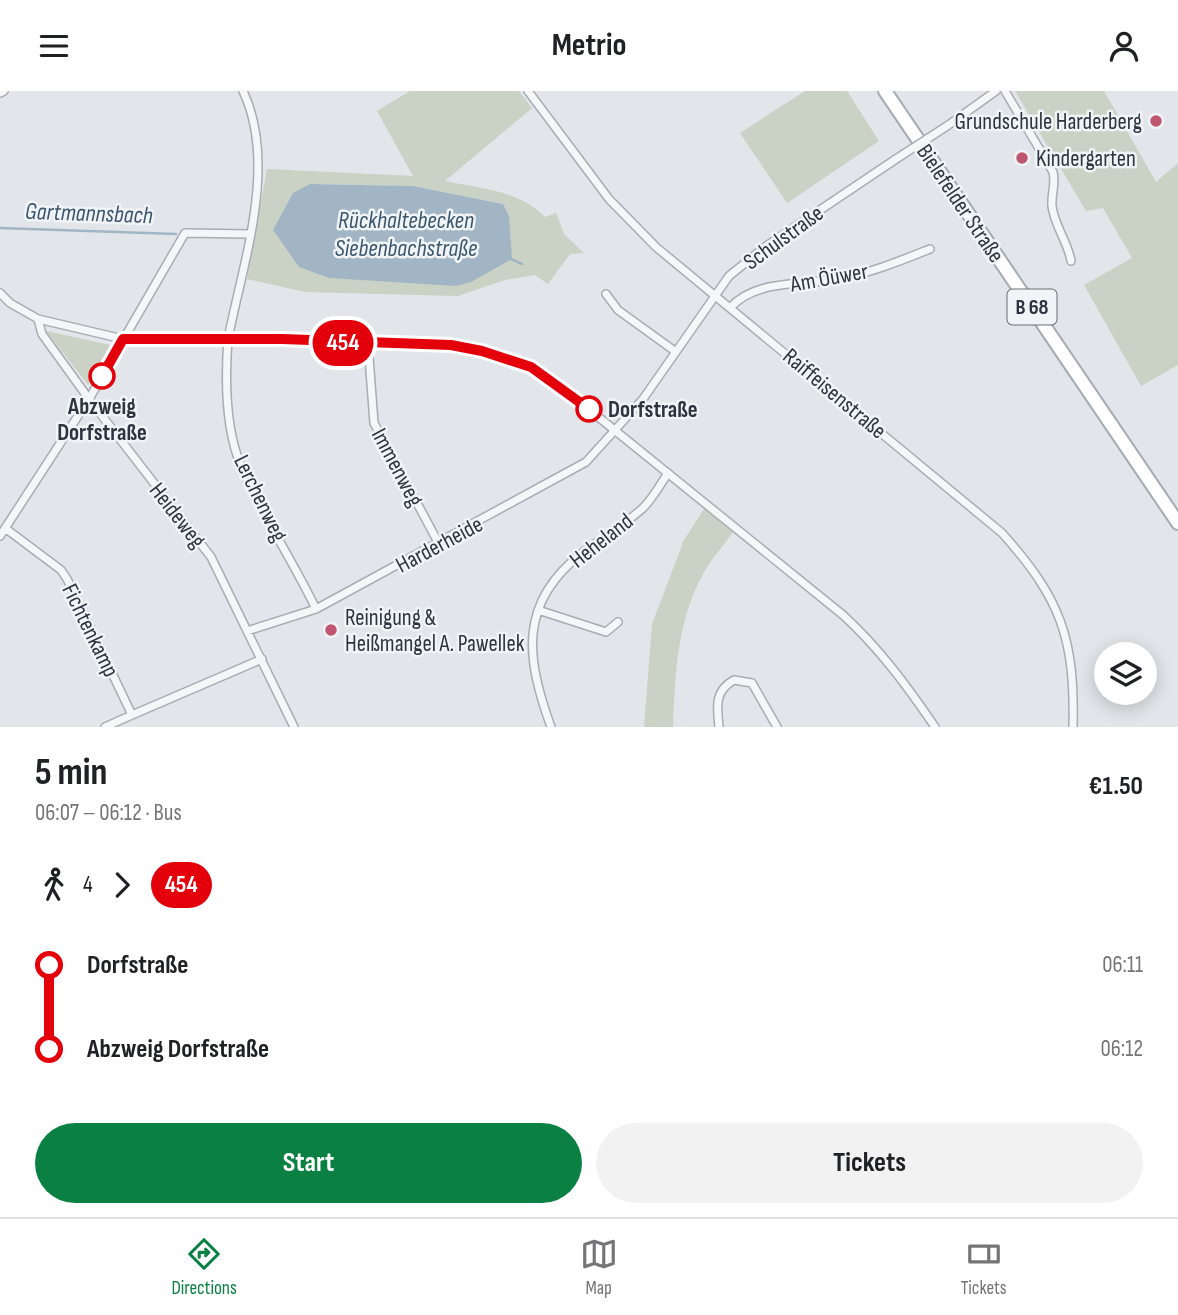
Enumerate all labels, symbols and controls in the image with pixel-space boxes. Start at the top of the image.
text: Metrio [552,26,626,65]
icon: menu [35,27,73,65]
icon: person [1105,27,1143,65]
place label: Grundschule Harderberg [955,108,1142,136]
marker: Grundschule Harderberg [1148,113,1164,129]
street label: Bielefelder Straße [910,139,1010,268]
place label: Kindergarten [1036,145,1136,173]
marker: Kindergarten [1014,150,1030,166]
water label: Gartmannsbach [25,197,153,230]
street label: Schulstraße [738,199,829,276]
water label: Rückhaltebecken Siebenbachstraße [335,206,477,263]
street label: Am Öüwer [787,257,871,299]
road number: B 68 [1007,289,1056,325]
line badge: 454 [303,320,383,366]
text: 454 [327,328,359,357]
street label: Raiffeisenstraße [777,342,892,445]
marker: Abzweig Dorfstraße [89,363,115,389]
place label: Abzweig Dorfstraße [57,393,147,447]
marker: Dorfstraße [576,396,602,422]
place label: Dorfstraße [608,396,698,424]
street label: Immenweg [365,424,429,511]
street label: Lerchenweg [227,450,293,546]
street label: Heideweg [143,477,211,554]
street label: Heheland [564,507,639,574]
street label: Harderheide [391,510,488,579]
street label: Fichtenkamp [56,579,125,682]
place label: Reinigung & Heißmangel A. Pawellek [345,604,525,658]
marker: Reinigung & Heißmangel A. Pawellek [323,622,339,638]
map controls [1094,642,1157,705]
button: layers [1094,642,1157,705]
text: 5 min [35,750,107,795]
text: €1.50 [1089,771,1143,802]
text: 06:07 – 06:12 · Bus [35,799,182,827]
icon: walk [35,866,73,904]
icon: forward [103,866,141,904]
text: 454 [165,870,198,899]
text: 4 [83,871,93,899]
text: Dorfstraße [87,950,188,981]
text: 06:11 [1102,951,1143,979]
text: Abzweig Dorfstraße [87,1034,269,1065]
text: 06:12 [1101,1035,1143,1063]
button: Start [35,1123,582,1203]
button: Tickets [596,1123,1143,1203]
tab: Directions [171,1235,237,1300]
tab: Map [580,1235,618,1300]
tab: Tickets [961,1235,1007,1300]

